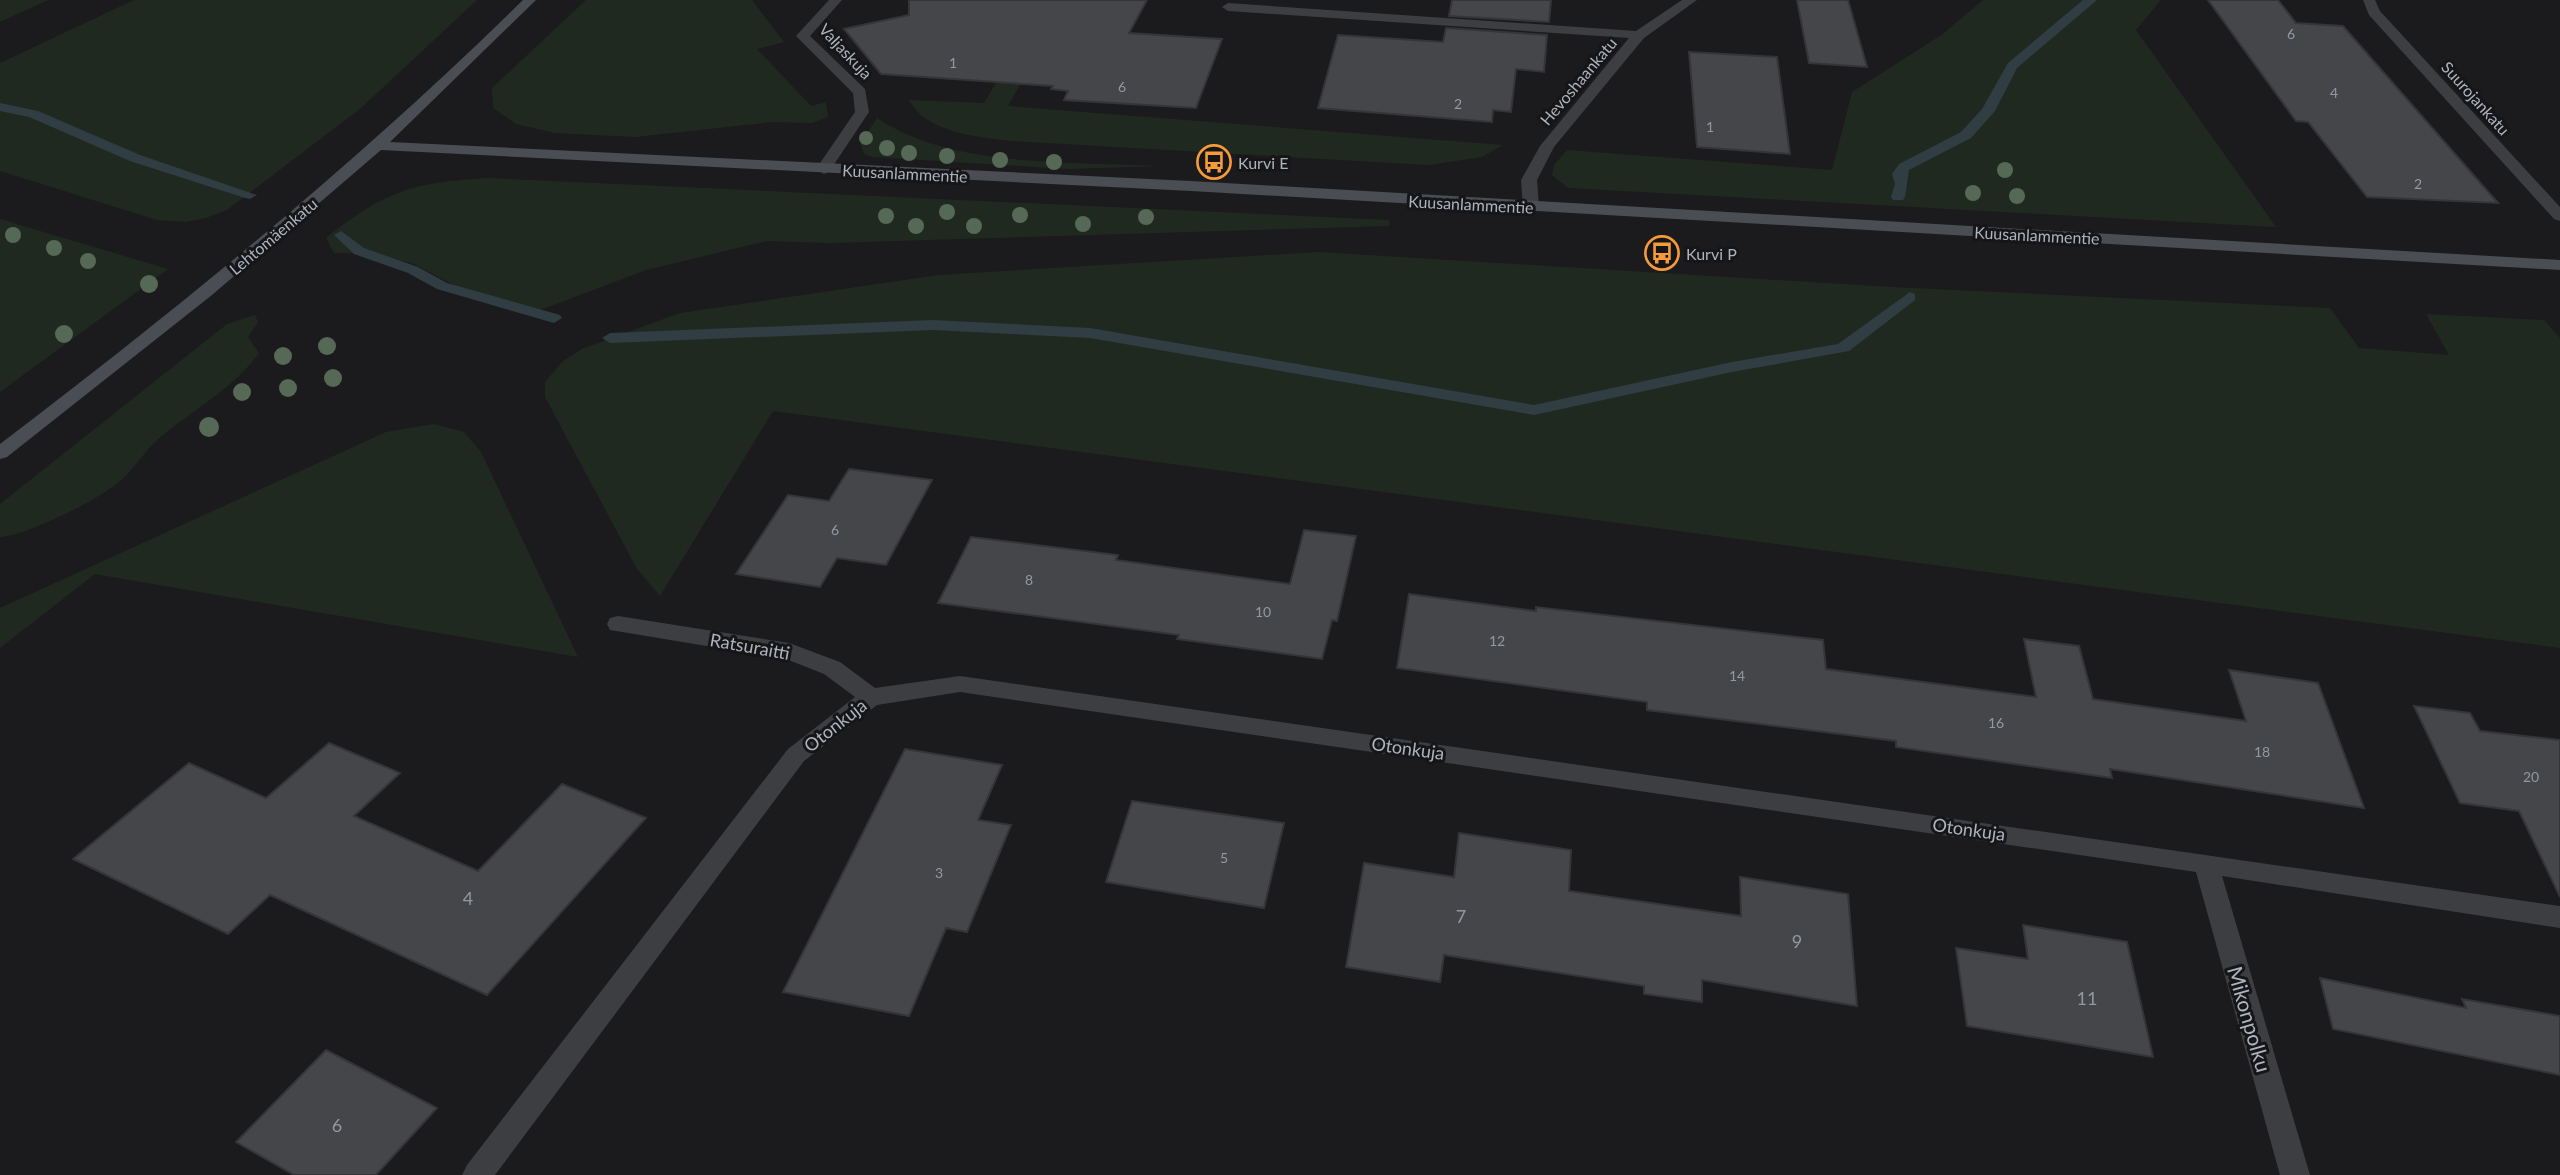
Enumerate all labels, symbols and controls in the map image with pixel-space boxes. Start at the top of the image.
street label: Valjaskuja [816,19,876,83]
house number: 6 [2287,25,2295,42]
street label: Hevoshaankatu [1536,33,1620,129]
house number: 1 [949,54,957,71]
street label: Suurojankatu [2438,57,2514,139]
house number: 6 [1118,78,1126,95]
house number: 4 [2330,84,2338,101]
house number: 2 [1454,95,1462,112]
house number: 1 [1706,118,1714,135]
bus stop icon: Kurvi E [1195,143,1233,181]
place label: Kurvi E [1238,153,1288,172]
street label: Kuusanlammentie [842,160,968,186]
house number: 2 [2414,175,2422,192]
street label: Kuusanlammentie [1408,191,1534,217]
street label: Lehtomäenkatu [225,194,321,278]
street label: Kuusanlammentie [1974,222,2100,248]
bus stop icon: Kurvi P [1643,234,1681,272]
place label: Kurvi P [1686,244,1737,263]
house number: 6 [831,521,839,538]
house number: 8 [1025,571,1033,588]
house number: 10 [1255,603,1271,620]
street label: Ratsuraitti [708,628,792,664]
house number: 12 [1489,632,1505,649]
house number: 14 [1729,667,1745,684]
street label: Otonkuja [799,694,871,756]
house number: 16 [1988,714,2004,731]
street label: Otonkuja [1370,732,1446,764]
house number: 18 [2254,743,2270,760]
house number: 20 [2523,768,2539,785]
street label: Otonkuja [1931,813,2007,845]
house number: 5 [1220,849,1228,866]
house number: 3 [935,864,943,881]
house number: 4 [463,887,473,909]
house number: 7 [1456,905,1466,927]
house number: 9 [1792,930,1802,952]
street label: Mikonpolku [2223,963,2277,1075]
house number: 11 [2077,987,2097,1009]
house number: 6 [332,1114,342,1136]

